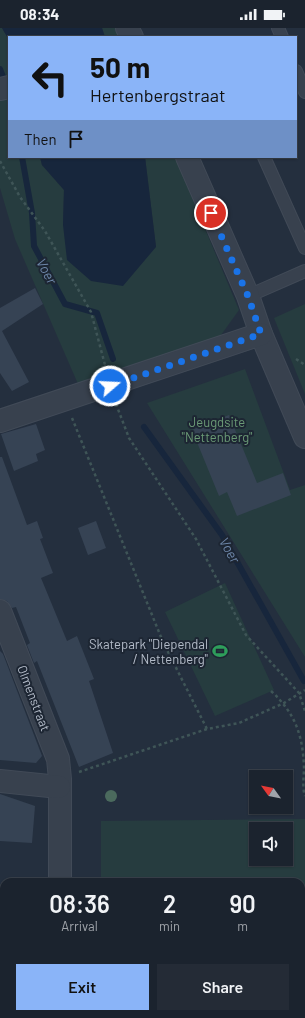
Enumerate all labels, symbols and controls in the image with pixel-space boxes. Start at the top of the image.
text: 08:34 [20,5,59,23]
text: 50 m [90,50,150,84]
icon: left [24,52,76,104]
text: Hertenbergstraat [90,84,225,106]
icon: arrive [65,128,87,150]
text: Then [24,130,57,148]
pin [194,196,228,230]
icon: arrive [200,202,222,224]
water label: Voer [33,255,61,288]
position arrow [89,365,131,407]
park label: Jeugdsite "Nettenberg" [182,414,253,445]
water label: Voer [216,534,245,567]
place label: Skatepark "Diependal / Nettenberg" [89,636,209,667]
sports icon: Skatepark "Diependal / Nettenberg" [211,642,229,660]
street label: Olmenstraat [14,663,54,733]
north arrow [249,770,293,814]
map controls [249,770,293,866]
button: sound [249,822,293,866]
text: 08:36 [49,889,110,918]
text: 2 [163,889,176,918]
text: 90 [229,889,256,918]
text: Arrival [61,918,98,934]
text: min [159,918,180,934]
text: m [237,918,248,934]
button: Exit [16,964,149,1010]
button: Share [157,964,289,1010]

